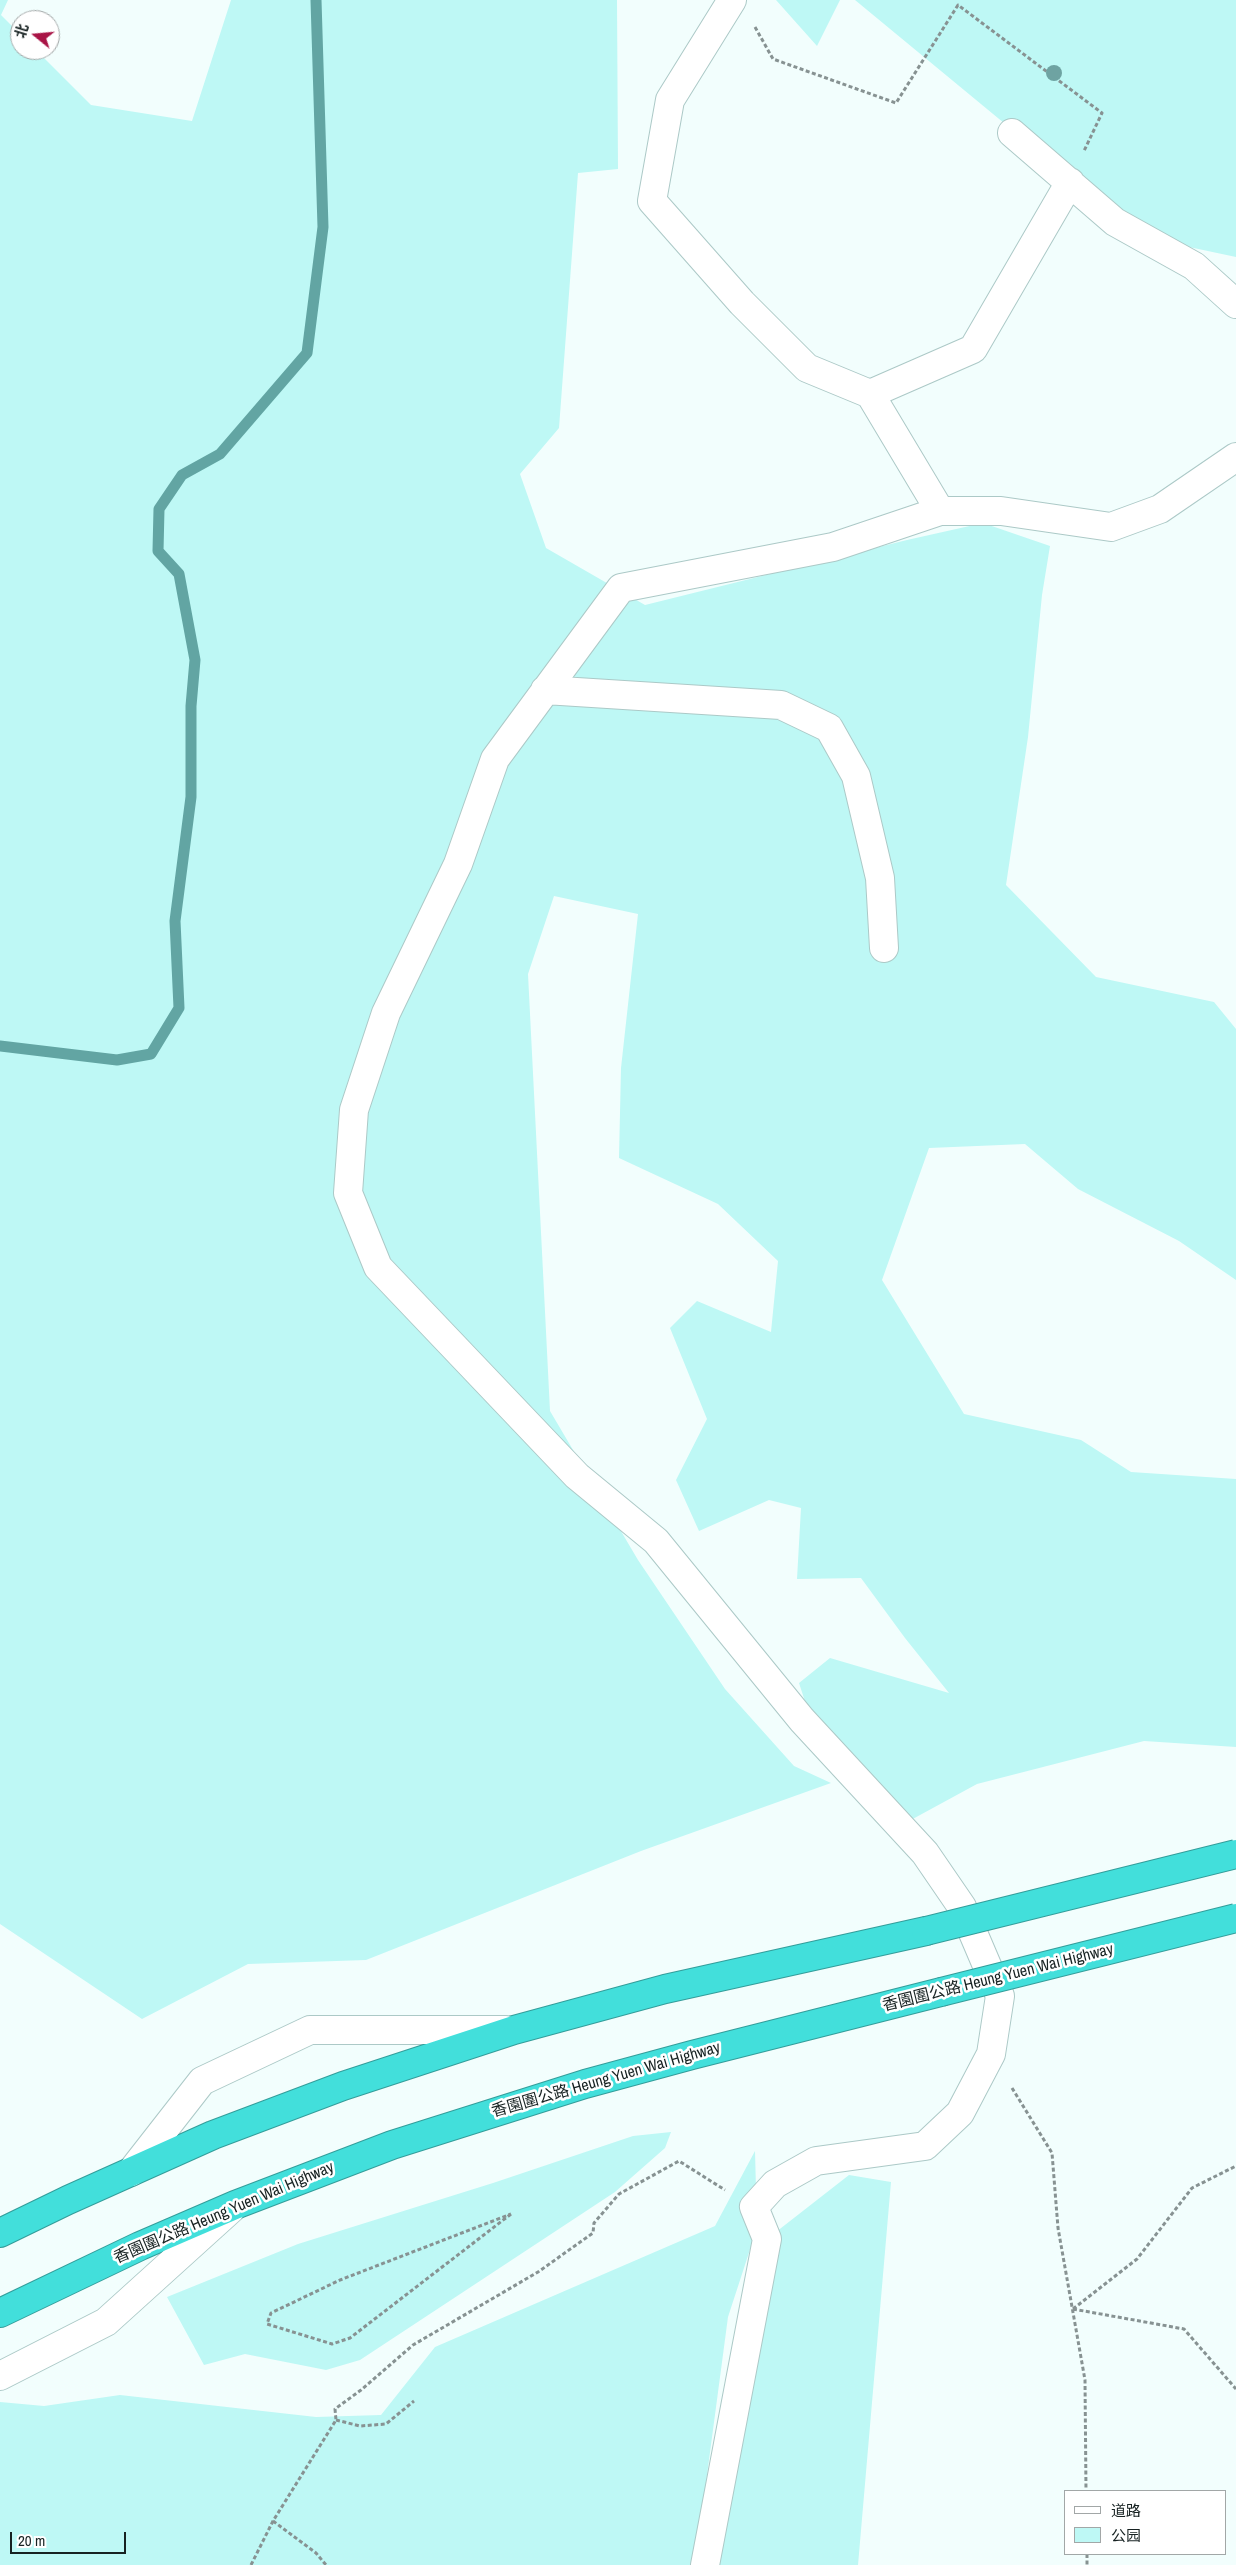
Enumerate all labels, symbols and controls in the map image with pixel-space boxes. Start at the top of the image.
north arrow [10,10,60,60]
text: 北 [11,22,32,40]
street label: 香園圍公路 Heung Yuen Wai Highway [881,1940,1115,2016]
street label: 香園圍公路 Heung Yuen Wai Highway [489,2038,723,2122]
street label: 香園圍公路 Heung Yuen Wai Highway [111,2158,337,2268]
legend [1064,2490,1226,2555]
text: 道路 [1111,2500,1141,2521]
scale bar [12,2522,129,2554]
text: 公园 [1111,2525,1141,2546]
text: 20 m [18,2530,45,2551]

